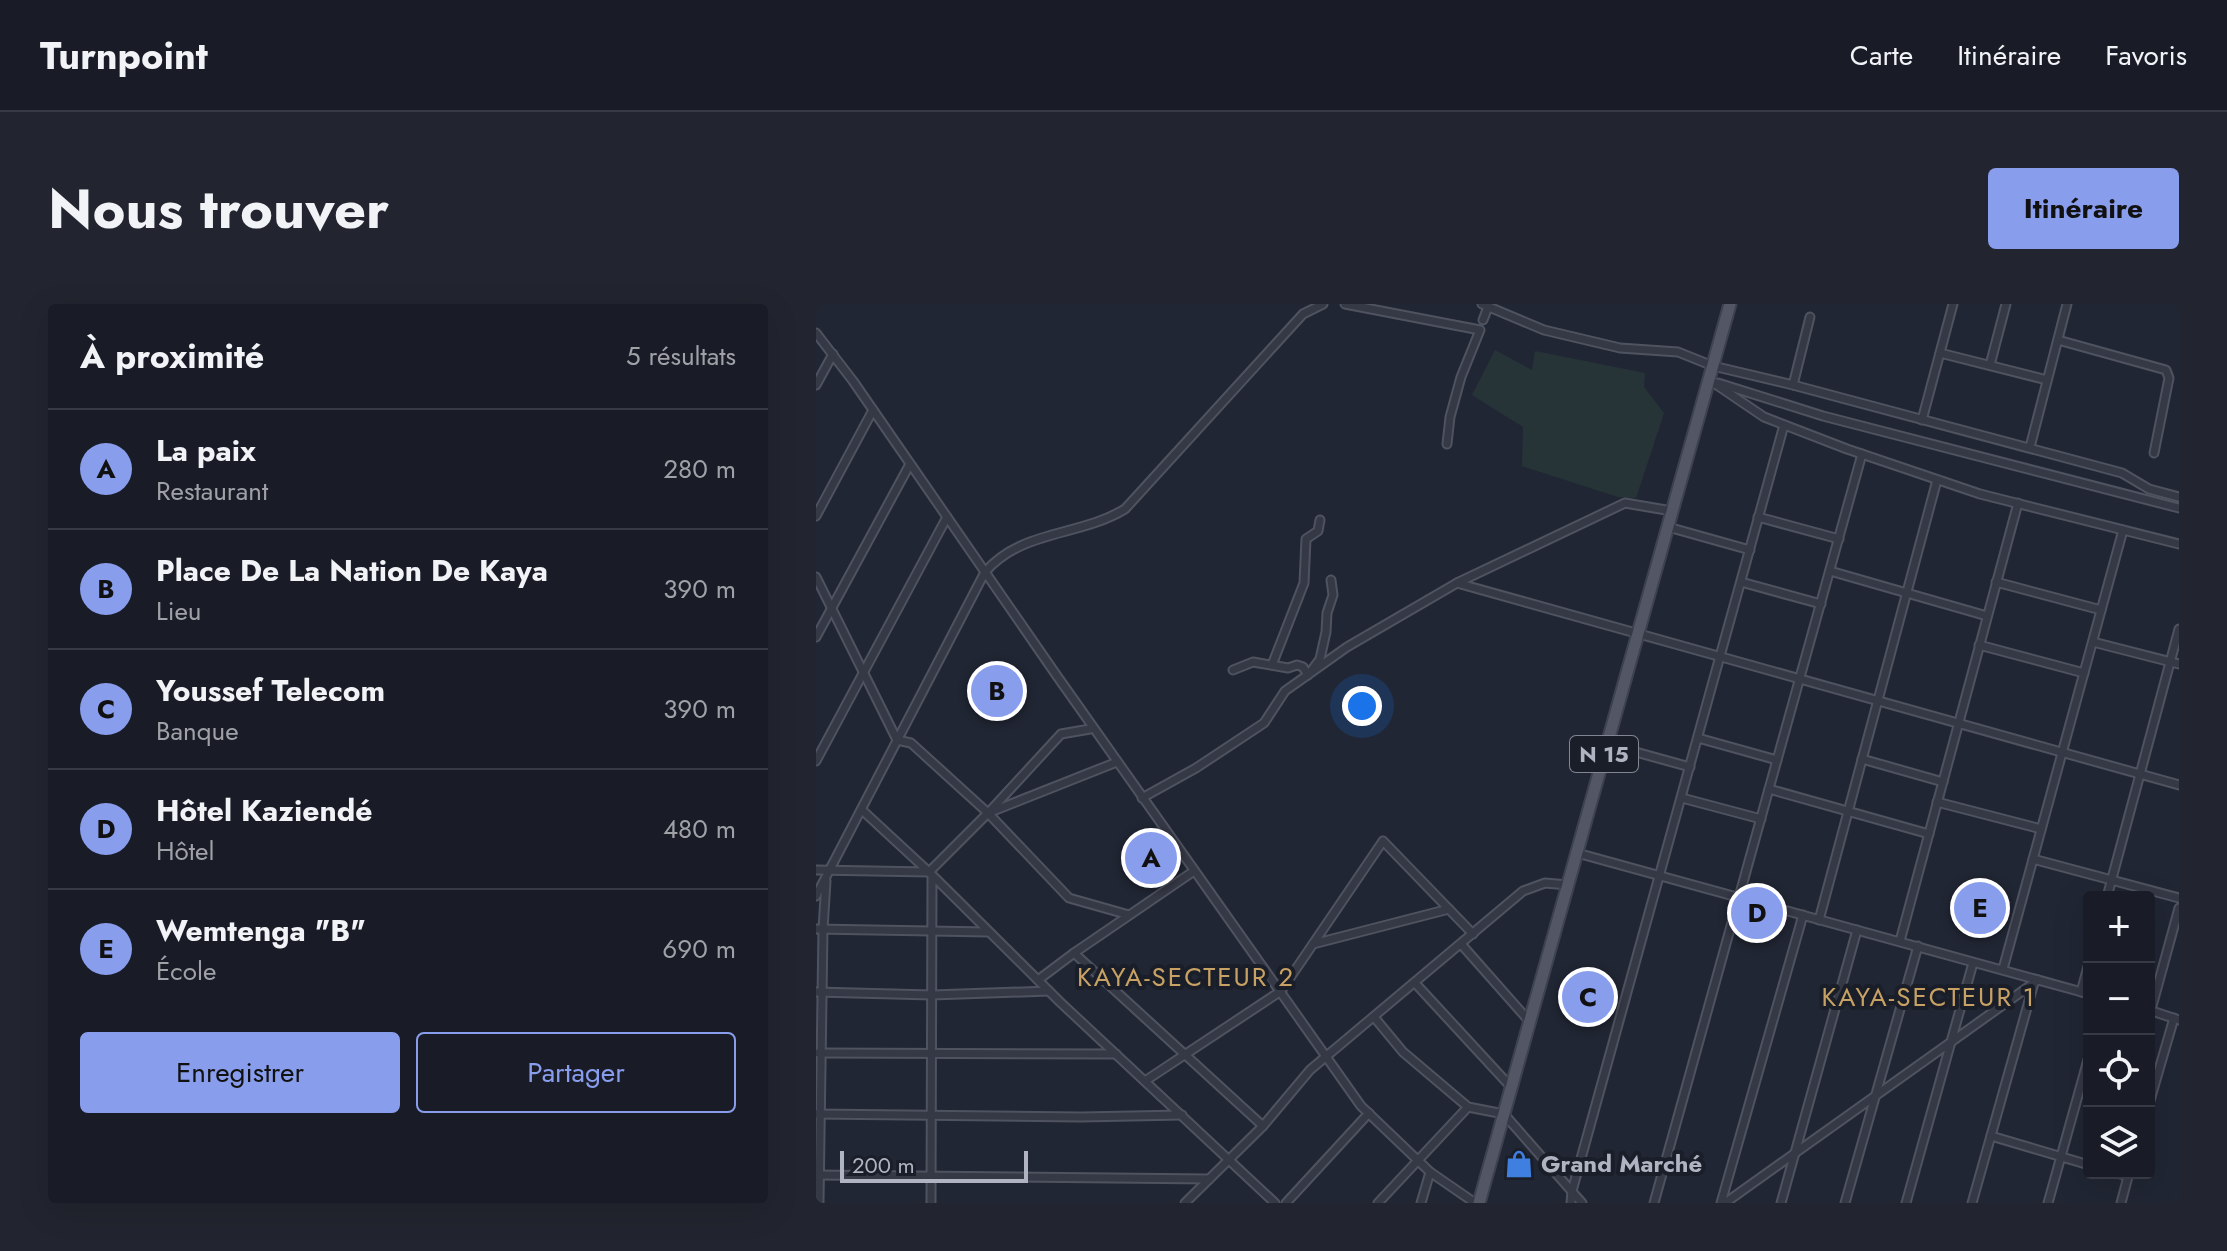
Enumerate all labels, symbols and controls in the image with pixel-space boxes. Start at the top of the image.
text: Turnpoint [40,28,208,83]
text: Carte [1850,35,1913,76]
text: Itinéraire [1957,35,2061,76]
text: Favoris [2105,35,2187,76]
text: Nous trouver [48,168,389,249]
button: Itinéraire [1988,168,2179,249]
text: À proximité [80,332,264,381]
text: 5 résultats [626,337,736,375]
text: La paix [156,429,256,472]
text: A [96,450,116,488]
text: 280 m [663,450,736,488]
text: Restaurant [156,472,268,510]
text: Place De La Nation De Kaya [156,549,548,592]
text: B [97,570,115,608]
text: 390 m [663,570,736,608]
text: Lieu [156,592,202,630]
pin: B [971,661,1023,721]
text: Youssef Telecom [156,669,385,712]
your location [1342,686,1382,726]
text: C [97,690,115,728]
text: 390 m [663,690,736,728]
text: Banque [156,712,239,750]
road number: N 15 [1570,736,1638,772]
text: Hôtel Kaziendé [156,789,372,832]
text: D [96,810,116,848]
text: 480 m [663,810,736,848]
pin: A [1125,828,1177,888]
text: Hôtel [156,832,214,870]
pin: E [1954,878,2006,938]
pin: D [1731,883,1783,943]
map controls [2083,891,2155,1179]
button: + [2083,891,2155,963]
text: Wemtenga "B" [156,909,366,952]
text: E [98,930,114,968]
text: 690 m [662,930,736,968]
text: École [156,952,216,990]
district label: KAYA-SECTEUR 2 [1077,958,1295,996]
button: − [2083,963,2155,1035]
pin: C [1562,967,1614,1027]
district label: KAYA-SECTEUR 1 [1822,978,2036,1016]
button: Enregistrer [80,1032,400,1113]
button: Partager [416,1032,736,1113]
button: locate [2083,1035,2155,1107]
button: layers [2083,1107,2155,1179]
place label: Grand Marché [1541,1146,1702,1181]
scale bar [840,1147,1028,1183]
text: 200 m [852,1149,915,1181]
shop icon: Grand Marché [1504,1149,1534,1179]

